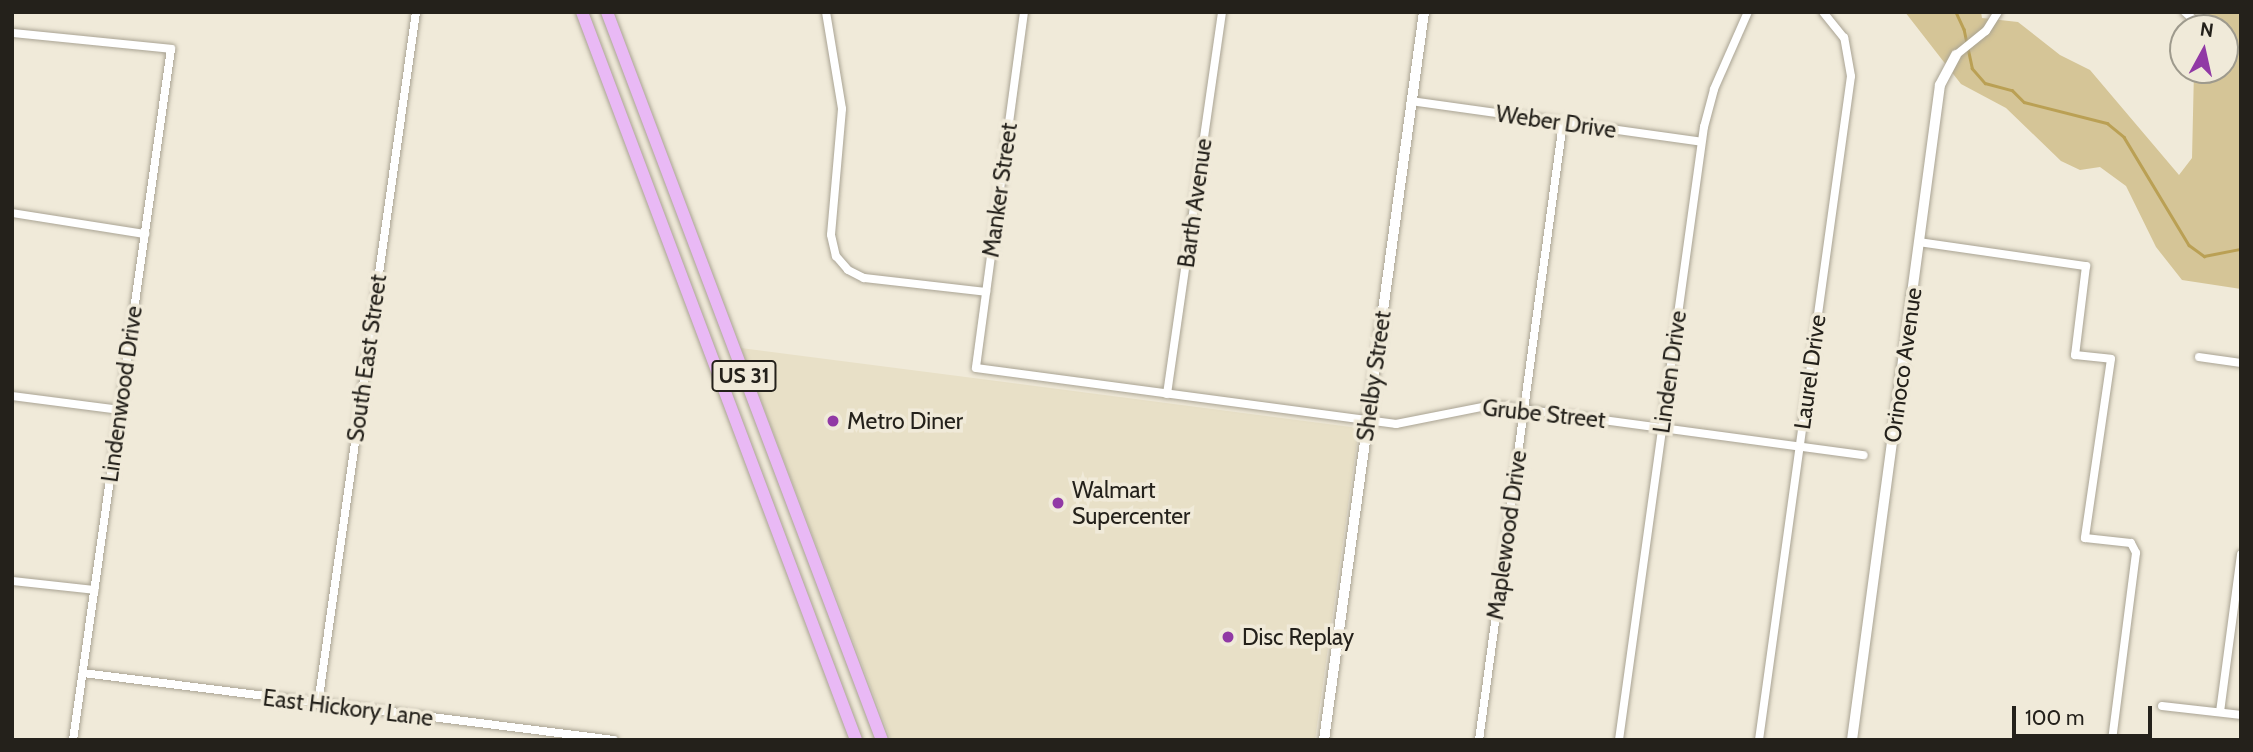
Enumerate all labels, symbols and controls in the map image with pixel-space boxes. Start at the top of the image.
north arrow [2169,14,2239,84]
text: N [2198,17,2215,42]
street label: Weber Drive [1494,100,1618,144]
street label: Manker Street [977,121,1023,259]
street label: Barth Avenue [1172,137,1218,269]
street label: South East Street [342,272,392,444]
street label: Orinoco Avenue [1878,286,1928,444]
street label: Lindenwood Drive [96,304,148,484]
street label: Shelby Street [1351,309,1397,443]
street label: Linden Drive [1648,309,1692,435]
street label: Laurel Drive [1788,313,1832,431]
road number: US 31 [711,358,777,394]
street label: Grube Street [1481,394,1607,434]
place label: Metro Diner [847,407,963,435]
marker: Metro Diner [825,413,841,429]
street label: Maplewood Drive [1481,448,1533,622]
place label: Walmart Supercenter [1072,476,1190,530]
marker: Walmart Supercenter [1050,495,1066,511]
place label: Disc Replay [1242,623,1354,651]
marker: Disc Replay [1220,629,1236,645]
street label: East Hickory Lane [261,684,435,732]
scale bar [2015,692,2155,736]
text: 100 m [2025,705,2084,730]

